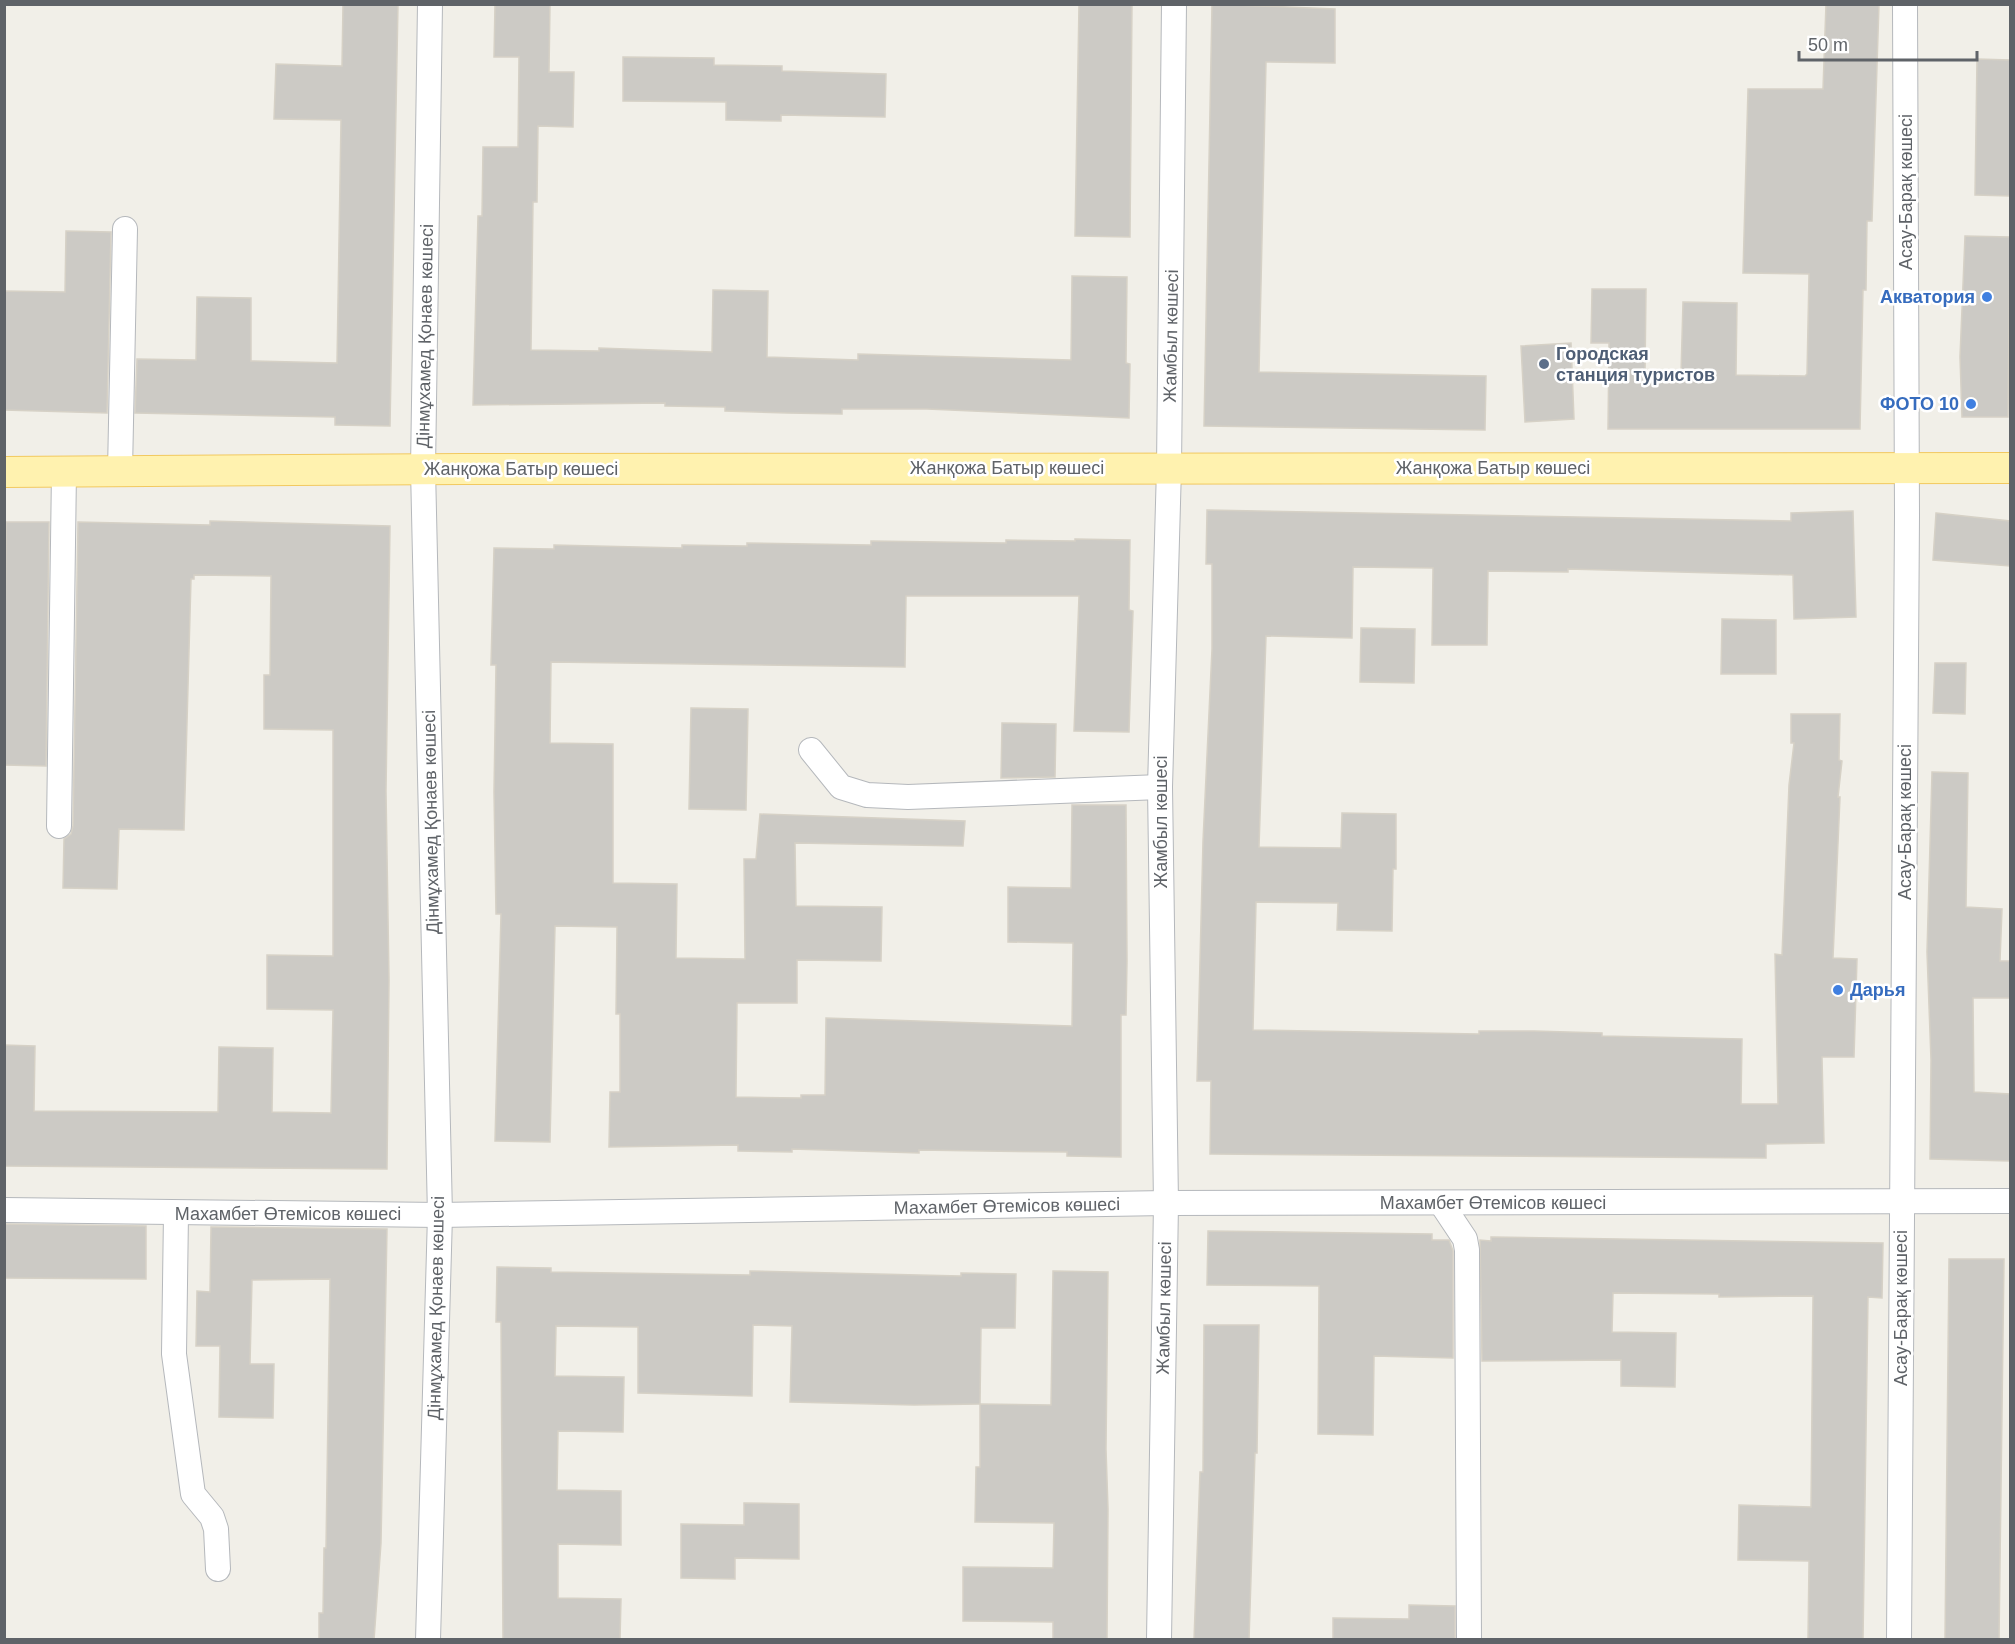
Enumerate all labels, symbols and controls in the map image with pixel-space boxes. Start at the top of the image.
scale bar [1799,24,1978,62]
text: 50 m [1808,35,1848,55]
street label: Асау-Барақ көшесі [1896,114,1916,270]
street label: Дінмұхамед Қонаев көшесі [413,224,437,448]
street label: Жамбыл көшесі [1160,269,1182,403]
place label: Акватория [1880,287,1975,307]
marker: Акватория [1980,290,1994,304]
place label: Городская станция туристов [1556,344,1715,385]
marker: Городская станция туристов [1537,357,1551,371]
place label: ФОТО 10 [1880,394,1959,414]
marker: ФОТО 10 [1964,397,1978,411]
street label: Жанқожа Батыр көшесі [910,458,1104,478]
street label: Жанқожа Батыр көшесі [1396,458,1590,478]
street label: Жанқожа Батыр көшесі [424,459,618,479]
street label: Дінмұхамед Қонаев көшесі [419,710,443,934]
street label: Асау-Барақ көшесі [1895,744,1915,900]
street label: Жамбыл көшесі [1151,755,1171,889]
place label: Дарья [1850,980,1905,1000]
marker: Дарья [1831,983,1845,997]
street label: Махамбет Өтемісов көшесі [1380,1193,1606,1213]
street label: Махамбет Өтемісов көшесі [894,1194,1120,1218]
street label: Дінмұхамед Қонаев көшесі [424,1196,448,1420]
street label: Махамбет Өтемісов көшесі [175,1204,401,1224]
street label: Асау-Барақ көшесі [1891,1230,1911,1386]
street label: Жамбыл көшесі [1153,1241,1175,1375]

